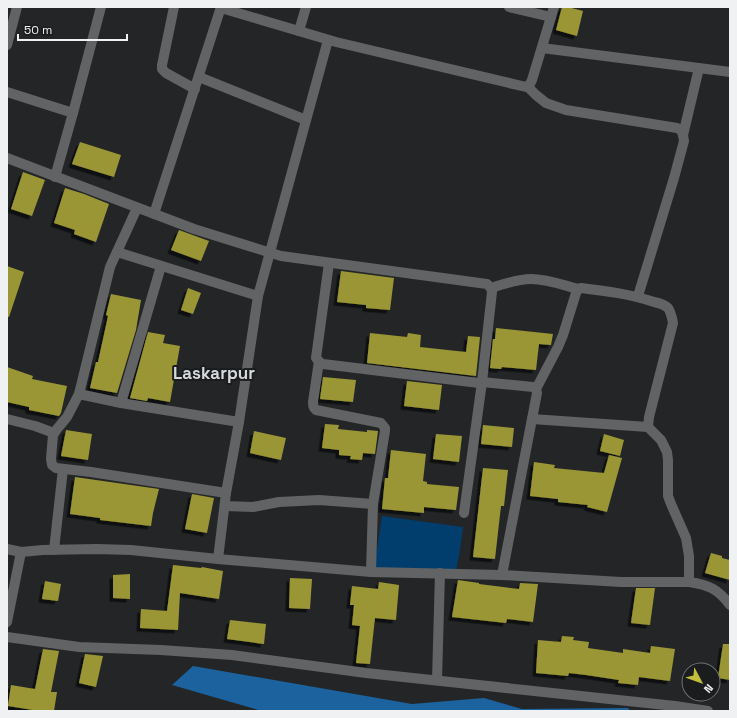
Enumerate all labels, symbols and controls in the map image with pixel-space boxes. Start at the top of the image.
scale bar [18,16,127,42]
text: 50 m [24,22,52,38]
district label: Laskarpur [173,362,255,384]
north arrow [681,662,721,702]
text: N [701,681,716,696]

